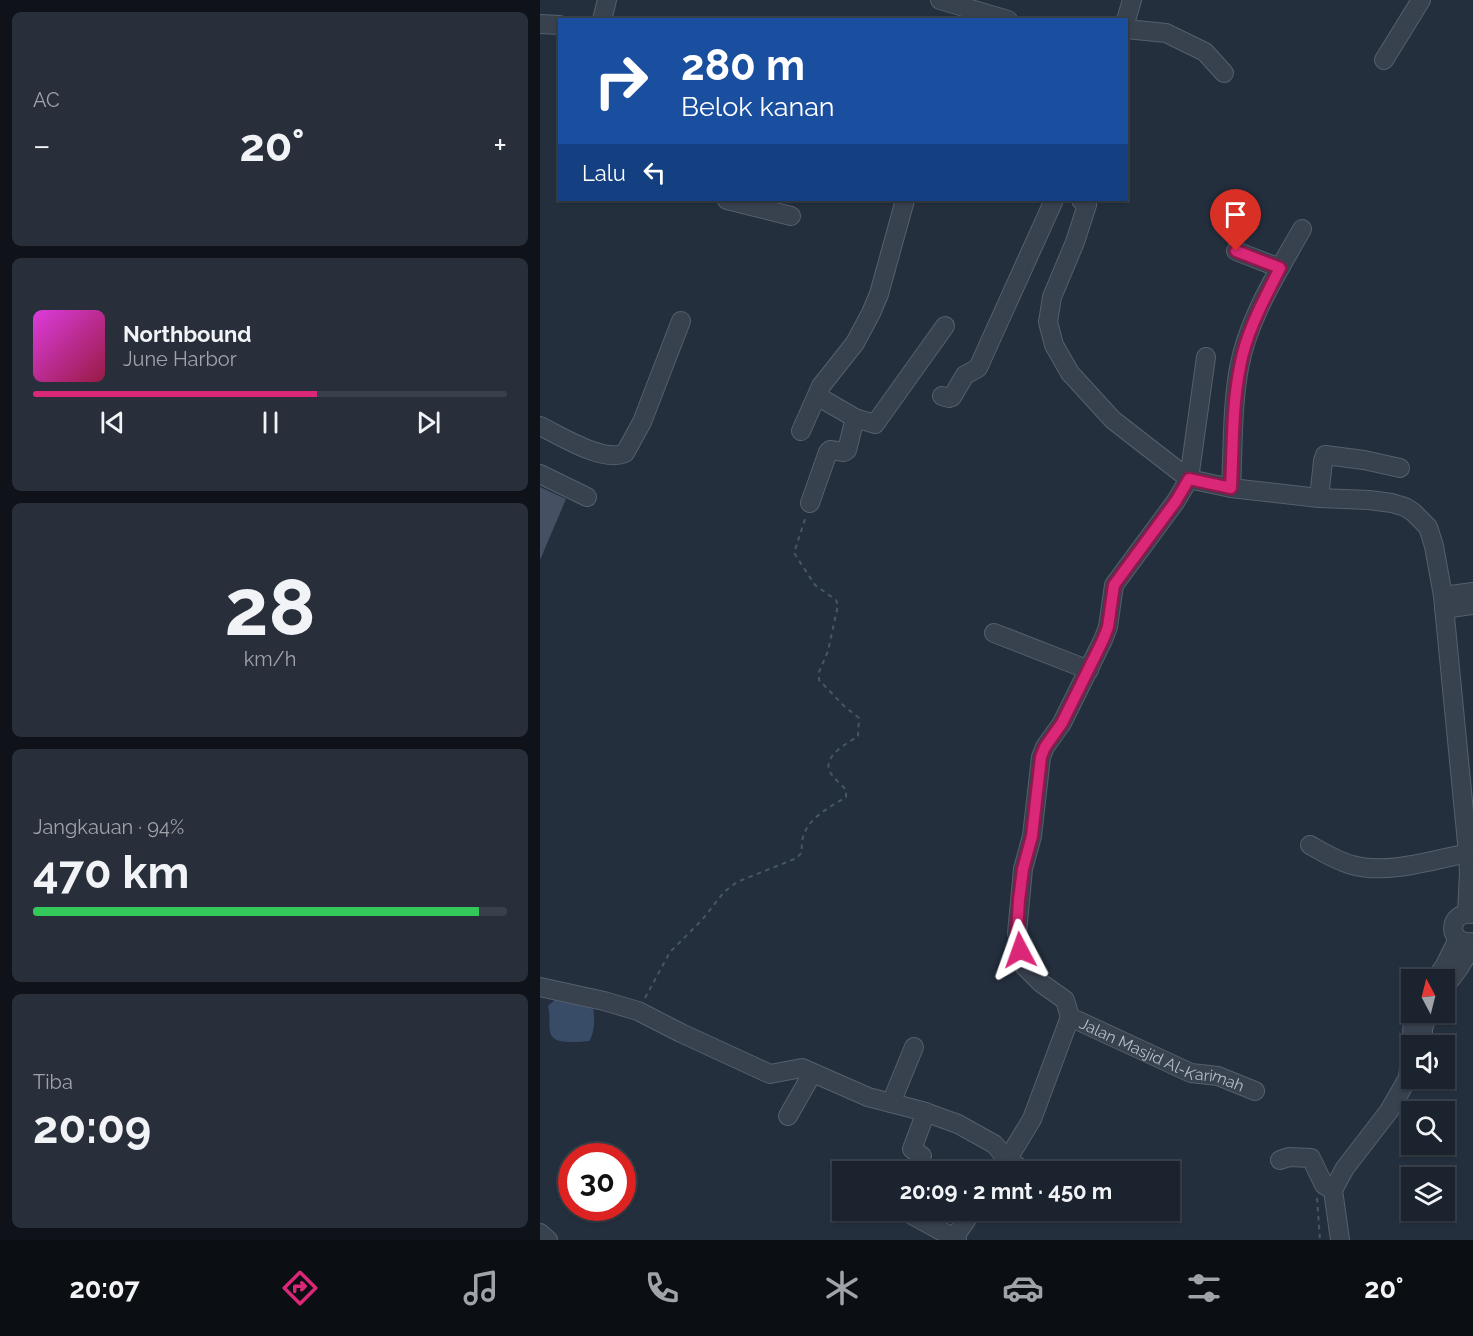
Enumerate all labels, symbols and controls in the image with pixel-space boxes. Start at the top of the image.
text: 280 m [681,41,805,90]
icon: right [582,42,660,120]
text: AC [33,88,60,112]
text: Belok kanan [681,91,835,122]
text: 20° [239,119,305,172]
text: − [33,126,51,165]
text: + [493,126,507,165]
icon: left [638,156,671,189]
text: Lalu [582,160,626,186]
pin [1210,189,1261,251]
icon: arrive [1219,198,1252,231]
text: Northbound [123,321,252,347]
text: June Harbor [123,347,237,371]
icon: previous [96,406,129,439]
icon: pause [254,406,287,439]
icon: next [412,406,445,439]
text: 28 [224,562,316,653]
text: km/h [244,647,296,671]
text: Jangkauan · 94% [33,815,184,839]
text: 470 km [33,846,189,899]
position arrow [988,918,1052,982]
north arrow [1401,969,1455,1023]
map controls [1401,969,1455,1221]
street label: Jalan Masjid Al-Karimah [1076,1014,1247,1096]
button: sound [1401,1035,1455,1089]
text: Tiba [33,1070,73,1094]
text: 20:09 [33,1101,151,1154]
button: search [1401,1101,1455,1155]
speed limit sign: 30 [558,1143,636,1221]
button: layers [1401,1167,1455,1221]
text: 20:09 · 2 mnt · 450 m [900,1178,1112,1204]
icon: directions [279,1267,321,1309]
icon: music [460,1267,502,1309]
icon: phone [641,1267,683,1309]
icon: climate [821,1267,863,1309]
icon: car [1002,1267,1044,1309]
icon: filters [1183,1267,1225,1309]
text: 20:07 [69,1273,140,1304]
text: 20° [1364,1273,1403,1304]

